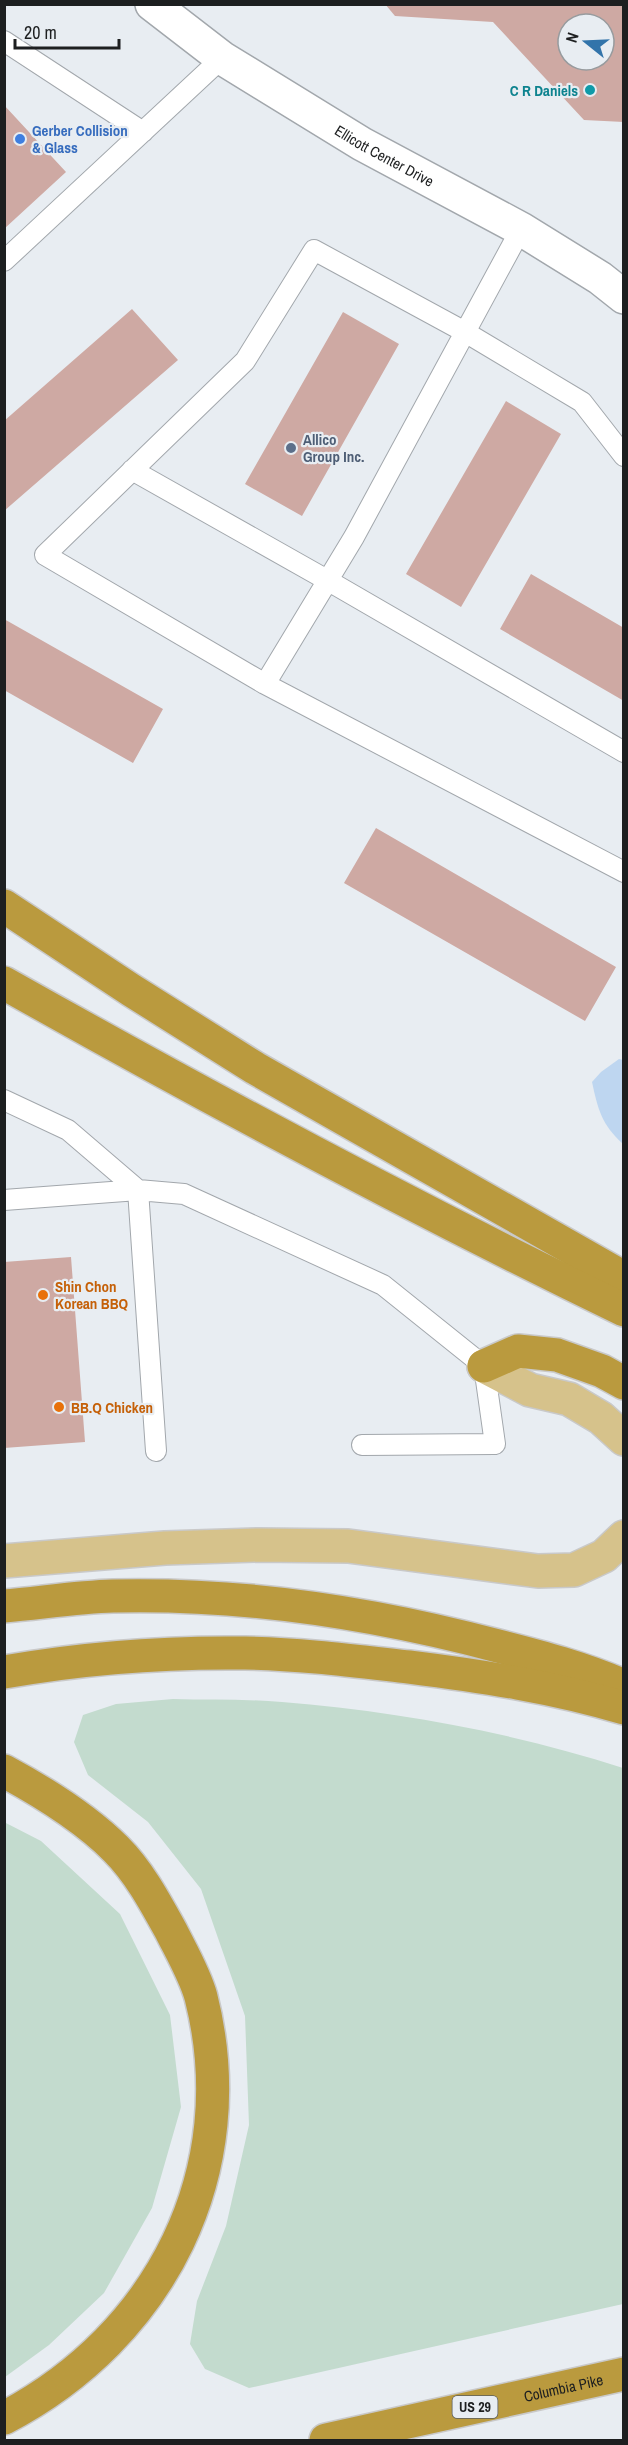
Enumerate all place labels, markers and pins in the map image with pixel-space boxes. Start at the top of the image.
place label: C R Daniels [510,80,578,101]
marker: C R Daniels [583,83,597,97]
place label: Gerber Collision & Glass [32,120,128,158]
marker: Gerber Collision & Glass [13,132,27,146]
place label: Allico Group Inc. [303,429,365,467]
marker: Allico Group Inc. [284,441,298,455]
place label: Shin Chon Korean BBQ [55,1276,129,1314]
marker: Shin Chon Korean BBQ [36,1288,50,1302]
place label: BB.Q Chicken [71,1397,153,1418]
marker: BB.Q Chicken [52,1400,66,1414]

